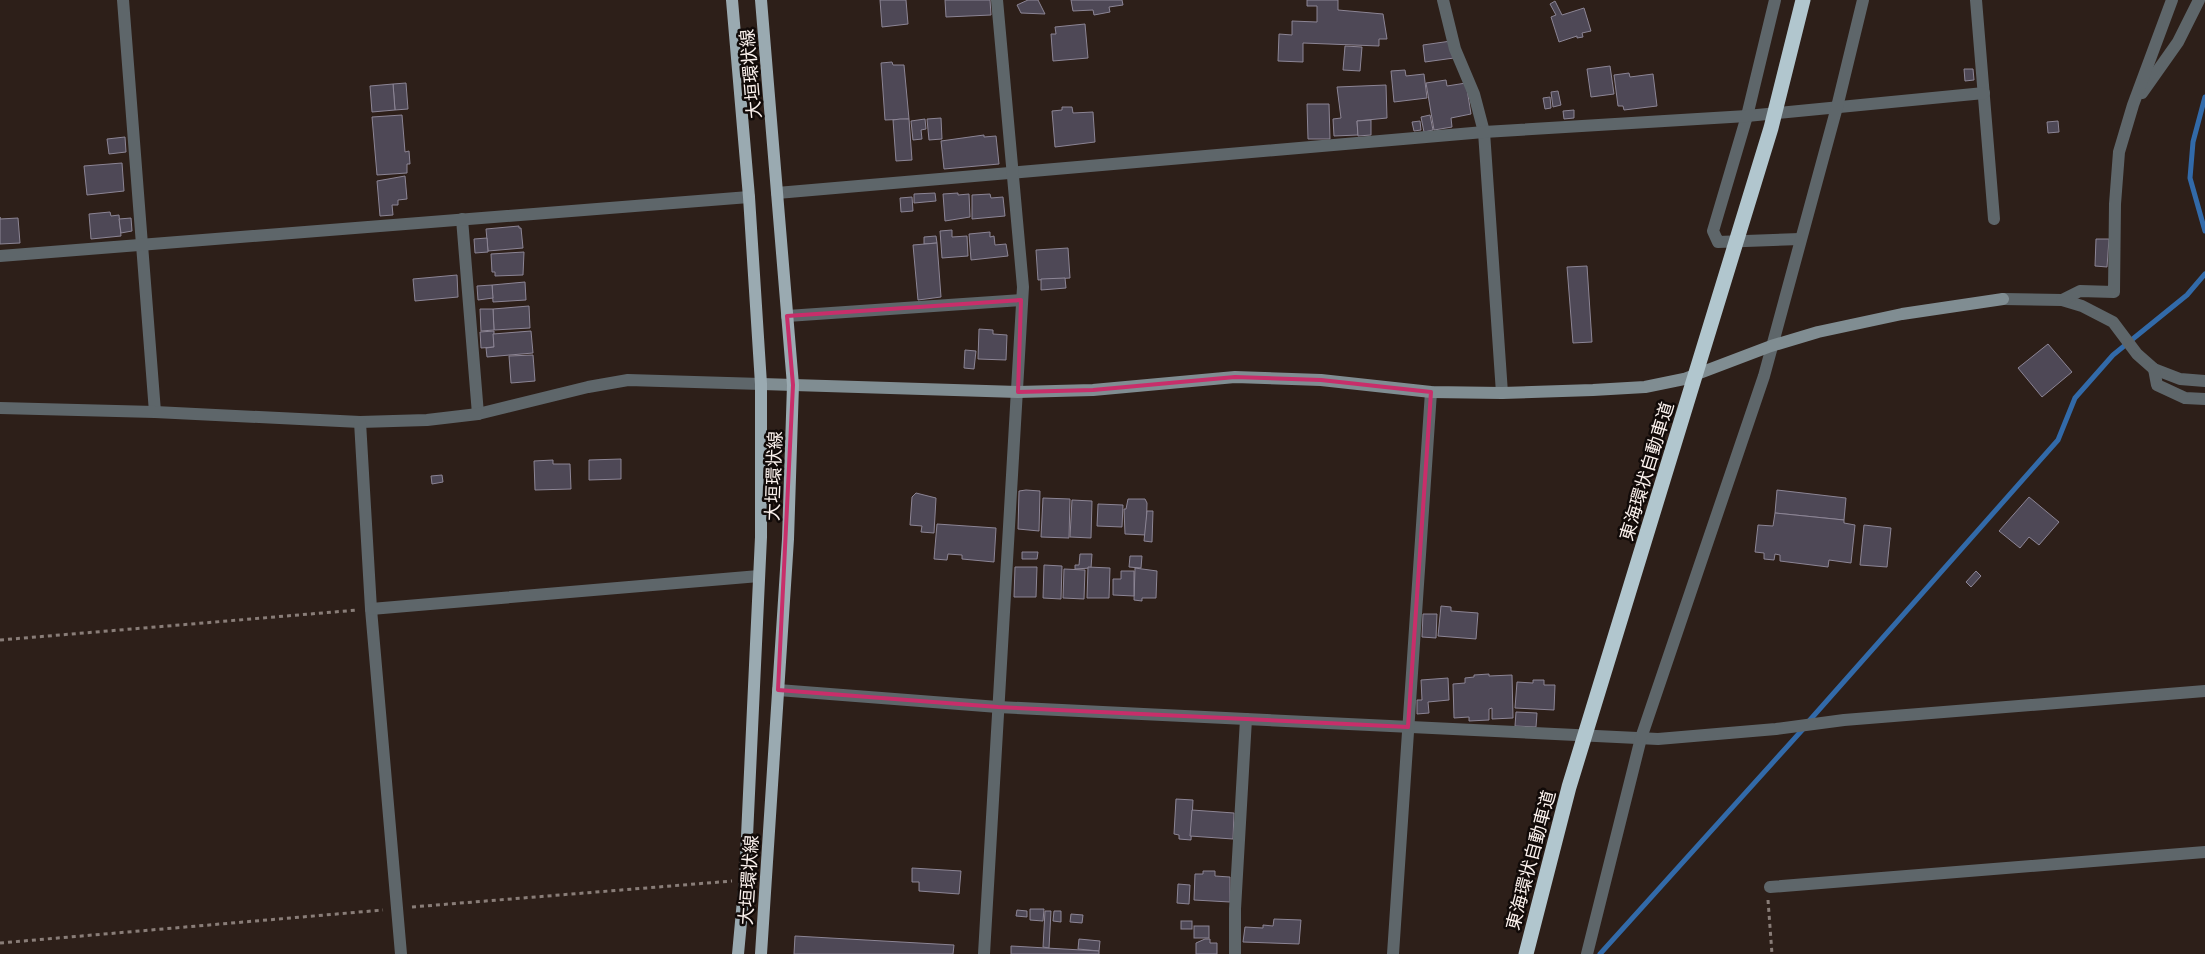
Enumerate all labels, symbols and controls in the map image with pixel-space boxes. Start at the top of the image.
street label: 大垣環状線 [735,28,765,120]
street label: 東海環状自動車道 [1614,399,1678,543]
street label: 大垣環状線 [760,431,786,521]
street label: 東海環状自動車道 [1501,788,1559,932]
street label: 大垣環状線 [734,834,762,926]

